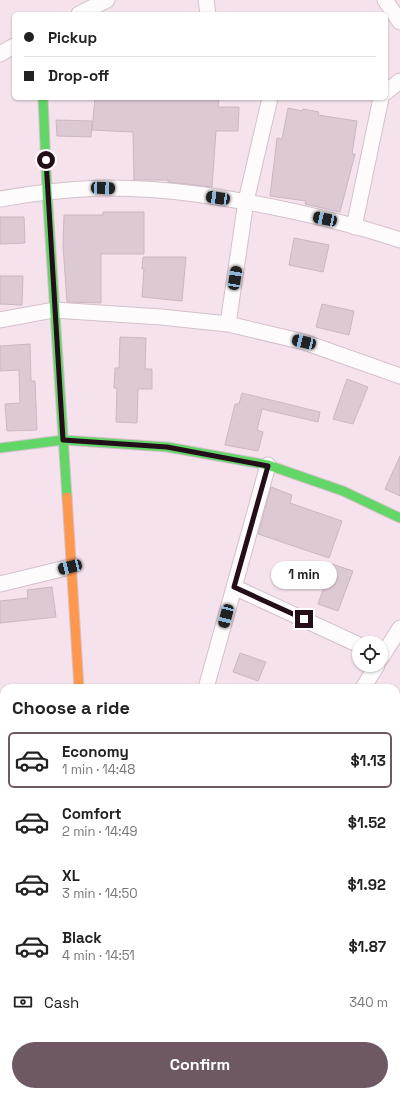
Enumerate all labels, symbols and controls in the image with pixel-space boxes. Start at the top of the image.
text: Pickup [48,28,97,47]
text: Drop-off [48,66,109,85]
route start [37,151,55,169]
car [91,182,115,194]
car [205,190,231,206]
car [312,211,338,227]
car [227,265,243,291]
car [291,333,317,351]
car [57,558,83,576]
callout: 1 min [271,561,337,589]
text: 1 min [288,566,320,583]
car [217,603,235,629]
route end [295,610,313,628]
map controls [352,636,388,672]
button: locate [352,636,388,672]
text: Choose a ride [12,696,130,719]
icon: car [14,742,50,778]
text: Economy [62,742,129,761]
text: $1.13 [351,751,386,770]
text: 1 min · 14:48 [62,761,135,778]
icon: car [14,804,50,840]
text: Comfort [62,804,122,823]
text: $1.52 [348,813,386,832]
text: 2 min · 14:49 [62,823,138,840]
icon: car [14,866,50,902]
text: XL [62,866,80,885]
text: $1.92 [348,875,386,894]
text: 3 min · 14:50 [62,885,138,902]
icon: car [14,928,50,964]
text: Black [62,928,102,947]
text: $1.87 [348,937,386,956]
text: 4 min · 14:51 [62,947,135,964]
icon: cash [12,991,34,1013]
text: Cash [44,993,79,1012]
text: 340 m [349,994,388,1011]
button: Confirm [12,1042,388,1088]

